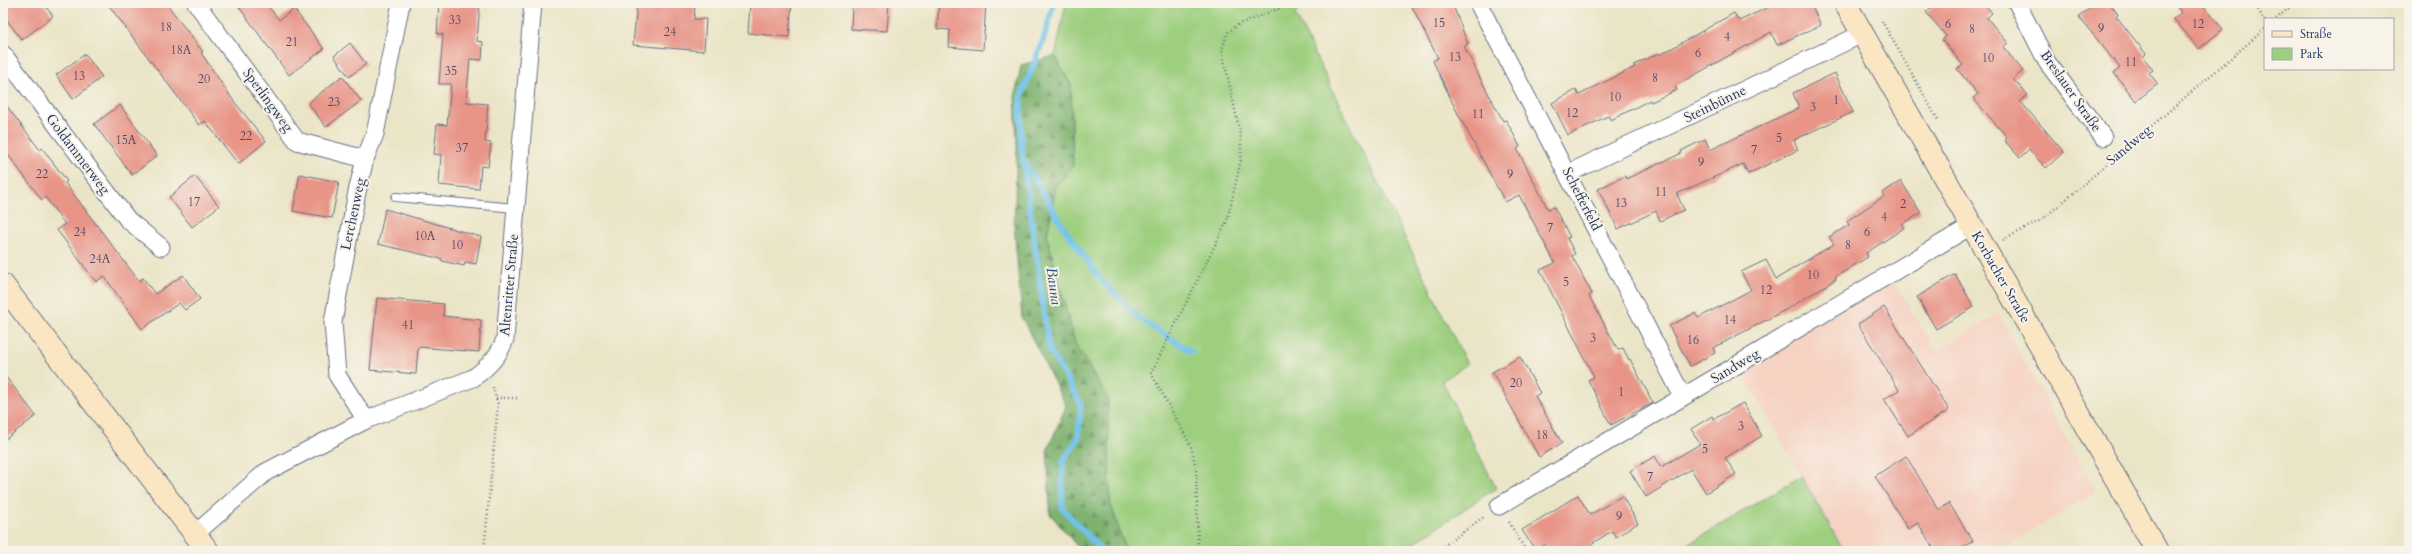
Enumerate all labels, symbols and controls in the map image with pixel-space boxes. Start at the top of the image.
house number: 33 [449,12,461,28]
house number: 15 [1433,15,1445,31]
house number: 6 [1945,16,1951,32]
house number: 12 [2192,16,2204,32]
legend [2264,18,2394,70]
house number: 18 [160,19,172,35]
house number: 9 [2098,20,2104,36]
house number: 8 [1969,21,1975,37]
house number: 24 [664,24,676,40]
text: Straße [2300,26,2332,42]
house number: 4 [1724,29,1730,45]
house number: 21 [286,34,298,50]
house number: 18A [171,42,192,58]
house number: 6 [1695,45,1701,61]
street label: Breslauer Straße [2036,46,2106,136]
text: Park [2300,46,2324,62]
house number: 13 [1449,49,1461,65]
house number: 10 [1982,50,1994,66]
house number: 11 [2125,54,2137,70]
house number: 35 [445,63,457,79]
street label: Sperlingweg [238,64,298,136]
house number: 13 [73,68,85,84]
house number: 8 [1652,70,1658,86]
house number: 20 [198,71,210,87]
street label: Steinbünne [1681,81,1749,127]
house number: 10 [1609,89,1621,105]
house number: 1 [1833,92,1839,108]
house number: 23 [328,94,340,110]
house number: 3 [1810,99,1816,115]
house number: 12 [1566,105,1578,121]
house number: 11 [1472,106,1484,122]
street label: Goldammerweg [41,110,115,198]
street label: Sandweg [2102,120,2156,170]
house number: 22 [240,128,252,144]
house number: 5 [1776,130,1782,146]
house number: 15A [116,132,137,148]
house number: 37 [456,140,468,156]
house number: 7 [1751,142,1757,158]
house number: 9 [1698,154,1704,170]
street label: Schefferfeld [1558,164,1606,235]
house number: 22 [36,166,48,182]
house number: 9 [1507,166,1513,182]
street label: Lerchenweg [336,176,370,252]
house number: 11 [1655,184,1667,200]
house number: 17 [188,194,200,210]
house number: 13 [1615,195,1627,211]
house number: 2 [1900,196,1906,212]
house number: 4 [1881,209,1887,225]
house number: 7 [1547,220,1553,236]
house number: 24 [74,224,86,240]
house number: 6 [1864,224,1870,240]
house number: 10A [415,228,436,244]
street label: Korbacher Straße [1967,228,2035,326]
street label: Altenritter Straße [495,233,523,337]
house number: 10 [451,237,463,253]
house number: 8 [1845,237,1851,253]
house number: 24A [90,251,111,267]
water label: Bauna [1041,266,1067,306]
house number: 10 [1807,267,1819,283]
house number: 5 [1563,274,1569,290]
house number: 12 [1760,282,1772,298]
house number: 14 [1724,312,1736,328]
house number: 41 [402,317,414,333]
house number: 3 [1590,330,1596,346]
house number: 16 [1687,332,1699,348]
street label: Sandweg [1707,344,1763,388]
house number: 20 [1510,375,1522,391]
house number: 1 [1618,384,1624,400]
house number: 3 [1738,418,1744,434]
house number: 18 [1536,427,1548,443]
house number: 5 [1702,441,1708,457]
house number: 7 [1647,469,1653,485]
house number: 9 [1616,508,1622,524]

